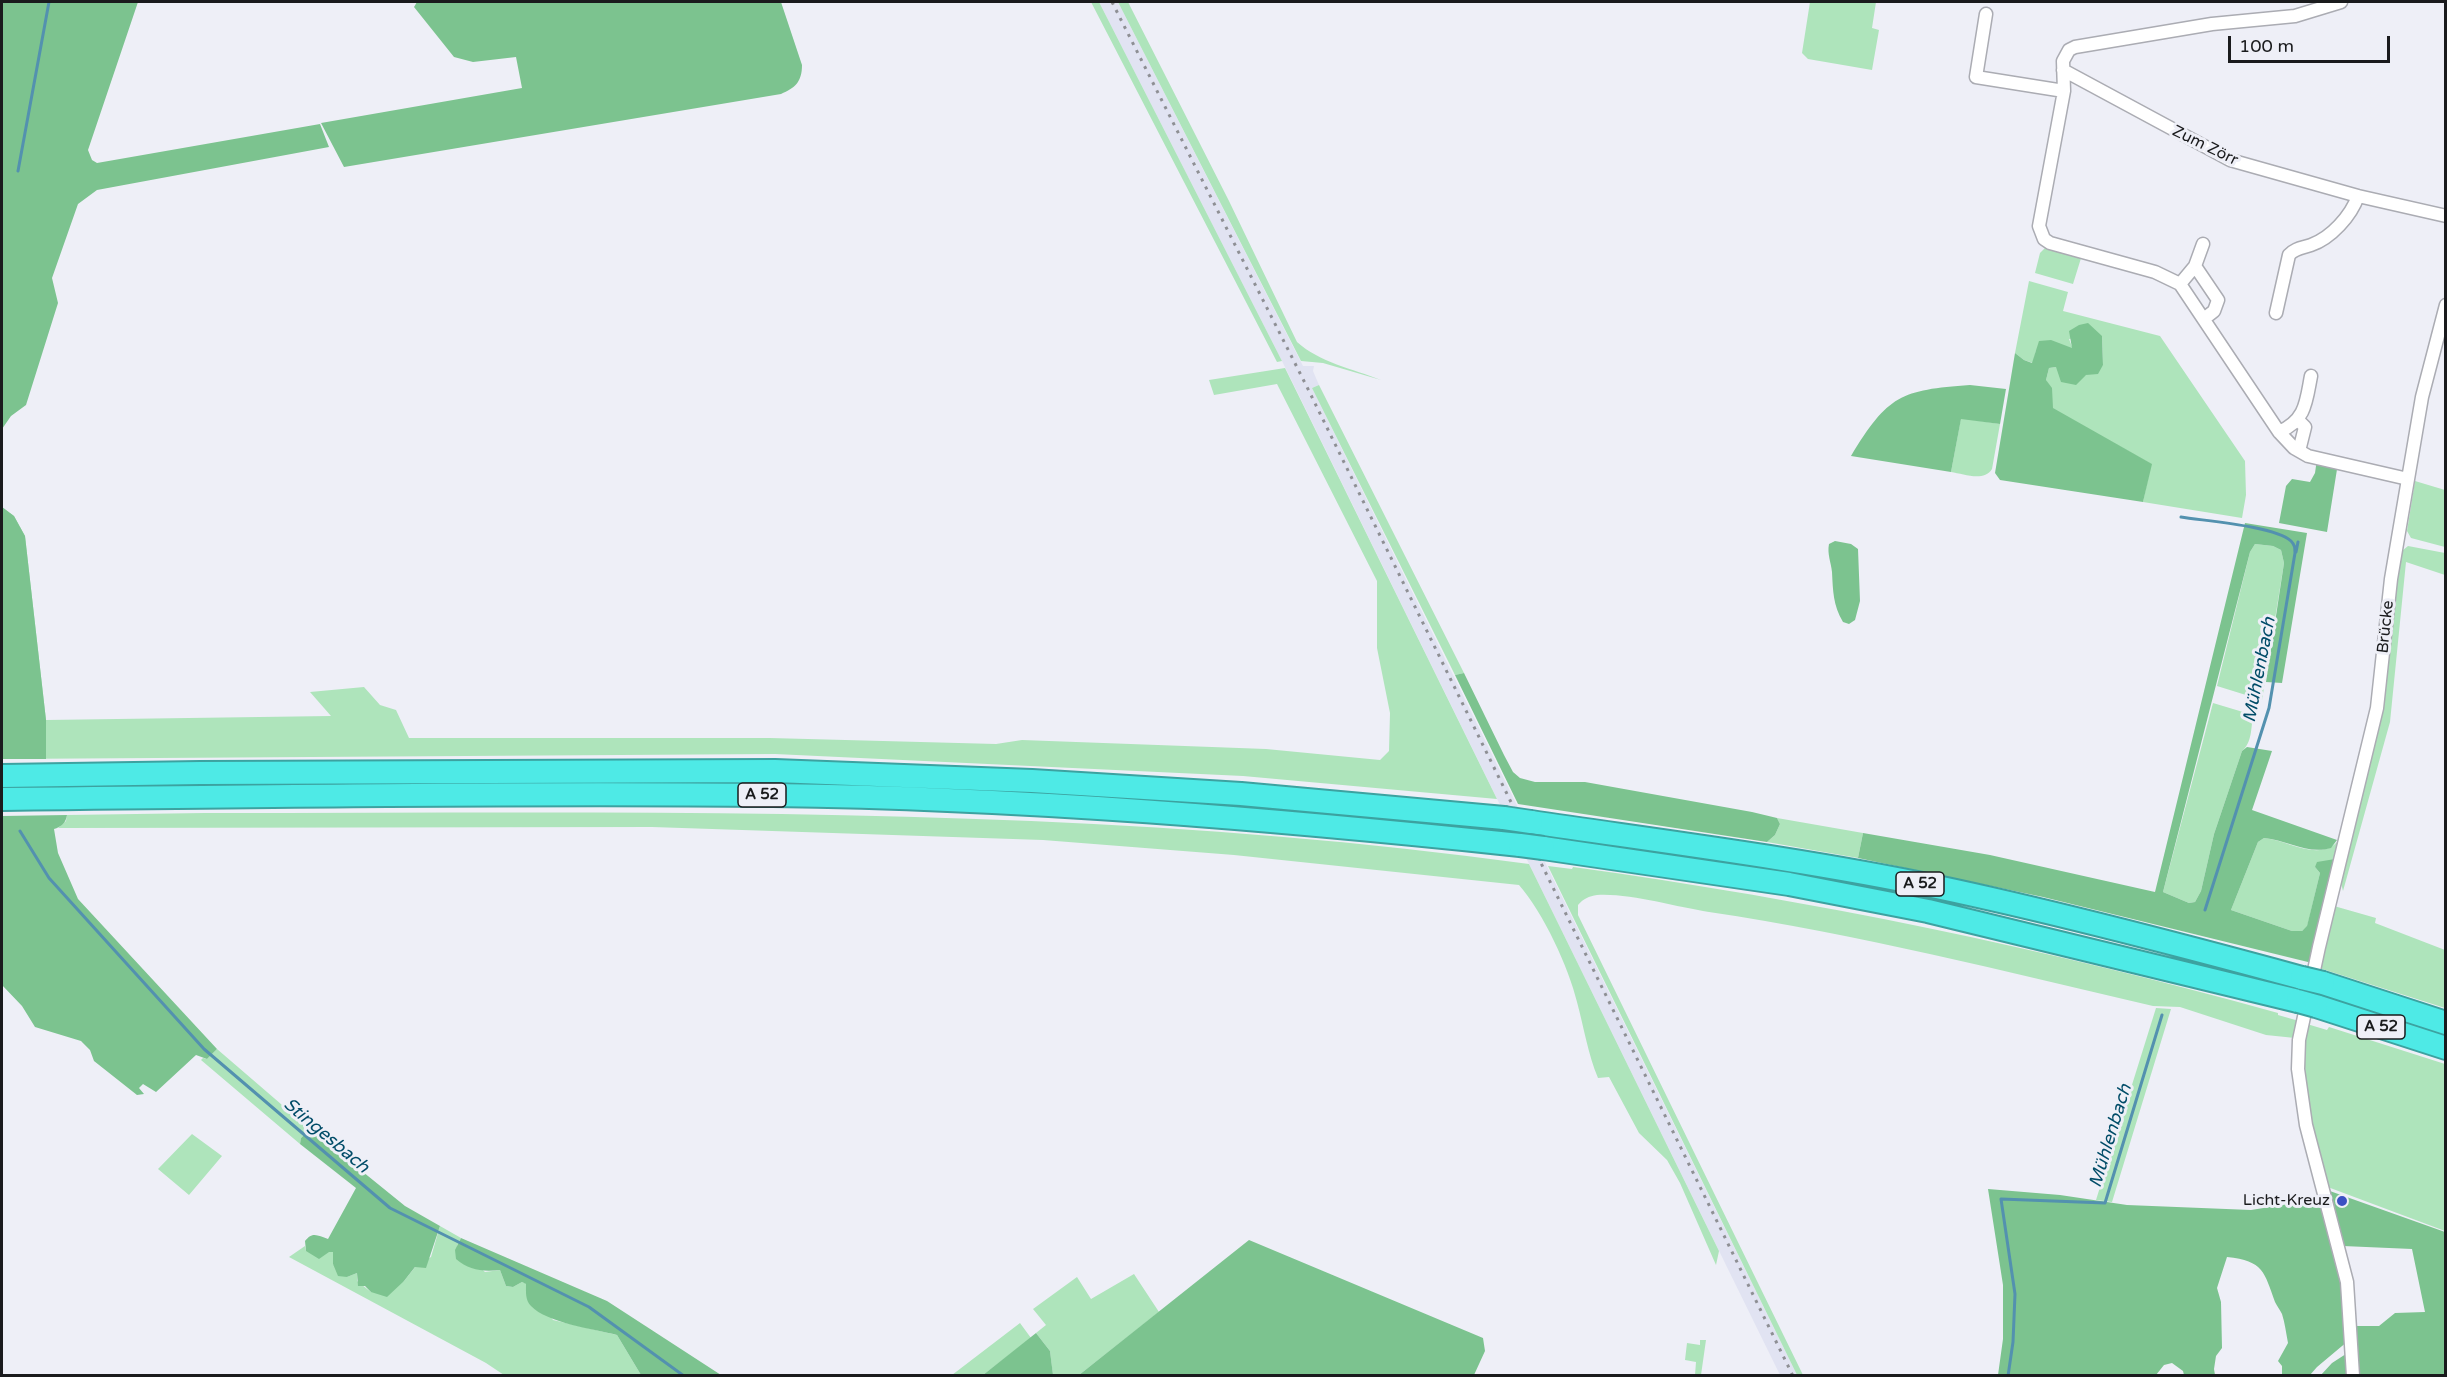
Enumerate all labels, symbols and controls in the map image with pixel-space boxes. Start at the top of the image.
scale bar [2231,24,2393,62]
text: 100 m [2239,35,2294,57]
street label: Zum Zörr [2169,122,2241,170]
street label: Brücke [2374,600,2398,654]
water label: Mühlenbach [2239,616,2281,724]
road number: A 52 [738,783,786,807]
road number: A 52 [1896,872,1944,896]
road number: A 52 [2357,1015,2405,1039]
water label: Mühlenbach [2085,1082,2137,1190]
water label: Stingesbach [279,1094,373,1178]
place label: Licht-Kreuz [2243,1191,2330,1211]
marker: Licht-Kreuz [2335,1194,2349,1208]

